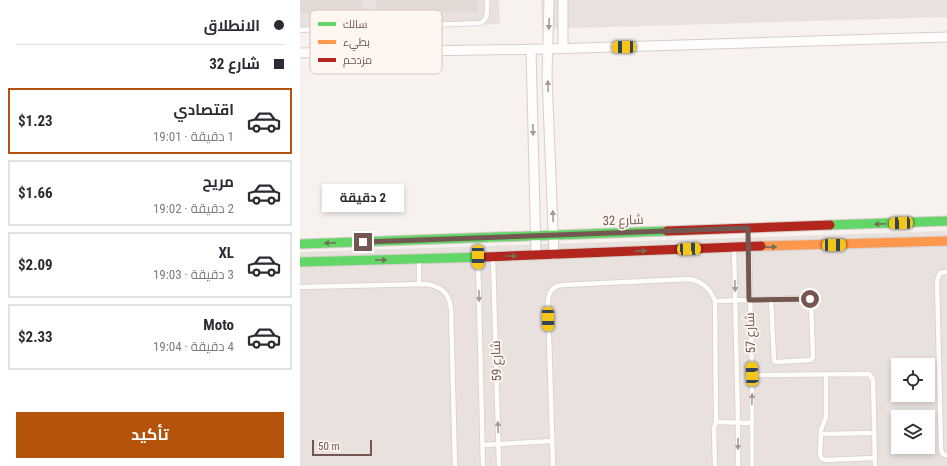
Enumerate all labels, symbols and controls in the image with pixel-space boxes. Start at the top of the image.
legend [310,10,442,74]
text: الانطلاق [204,17,260,35]
text: سالك [343,18,367,31]
one-way arrow [545,18,552,30]
text: بطيء [343,36,370,51]
car [612,41,636,53]
text: مزدحم [343,54,372,68]
text: شارع 32 [209,55,260,73]
one-way arrow [545,79,551,92]
text: اقتصادي [174,101,234,119]
icon: car [246,103,282,139]
text: $1.23 [18,112,53,130]
one-way arrow [530,124,536,137]
text: 1 دقيقة · 19:01 [153,129,234,144]
text: مريح [202,173,234,191]
icon: car [246,175,282,211]
text: $1.66 [18,184,53,202]
callout: 2 دقيقة [322,184,404,212]
text: 2 دقيقة [340,190,386,205]
text: 2 دقيقة · 19:02 [153,201,234,216]
one-way arrow [550,209,556,222]
street label: شارع 32 [602,212,644,229]
car [889,217,913,229]
one-way arrow [874,220,886,227]
route end [354,233,372,251]
car [822,239,846,251]
one-way arrow [324,240,336,247]
car [677,242,701,256]
one-way arrow [765,243,777,250]
text: XL [218,244,234,262]
car [472,245,484,269]
icon: car [246,247,282,283]
one-way arrow [635,248,647,255]
one-way arrow [505,253,518,259]
text: $2.09 [18,256,53,274]
one-way arrow [375,256,387,263]
text: 3 دقيقة · 19:03 [153,267,234,282]
one-way arrow [732,280,738,293]
one-way arrow [476,290,482,303]
route start [801,290,819,308]
car [542,307,554,331]
street label: شارع 57 [742,312,759,354]
text: Moto [203,316,234,334]
icon: car [246,319,282,355]
text: $2.33 [18,328,53,346]
text: 4 دقيقة · 19:04 [153,339,234,354]
street label: شارع 59 [488,340,505,382]
map controls [891,358,935,454]
button: locate [891,358,935,402]
car [746,362,758,386]
one-way arrow [749,392,755,405]
button: layers [891,410,935,454]
button: تأكيد [16,412,284,458]
one-way arrow [495,420,501,433]
scale bar [312,438,372,457]
one-way arrow [735,438,741,451]
text: 50 m [318,440,340,453]

